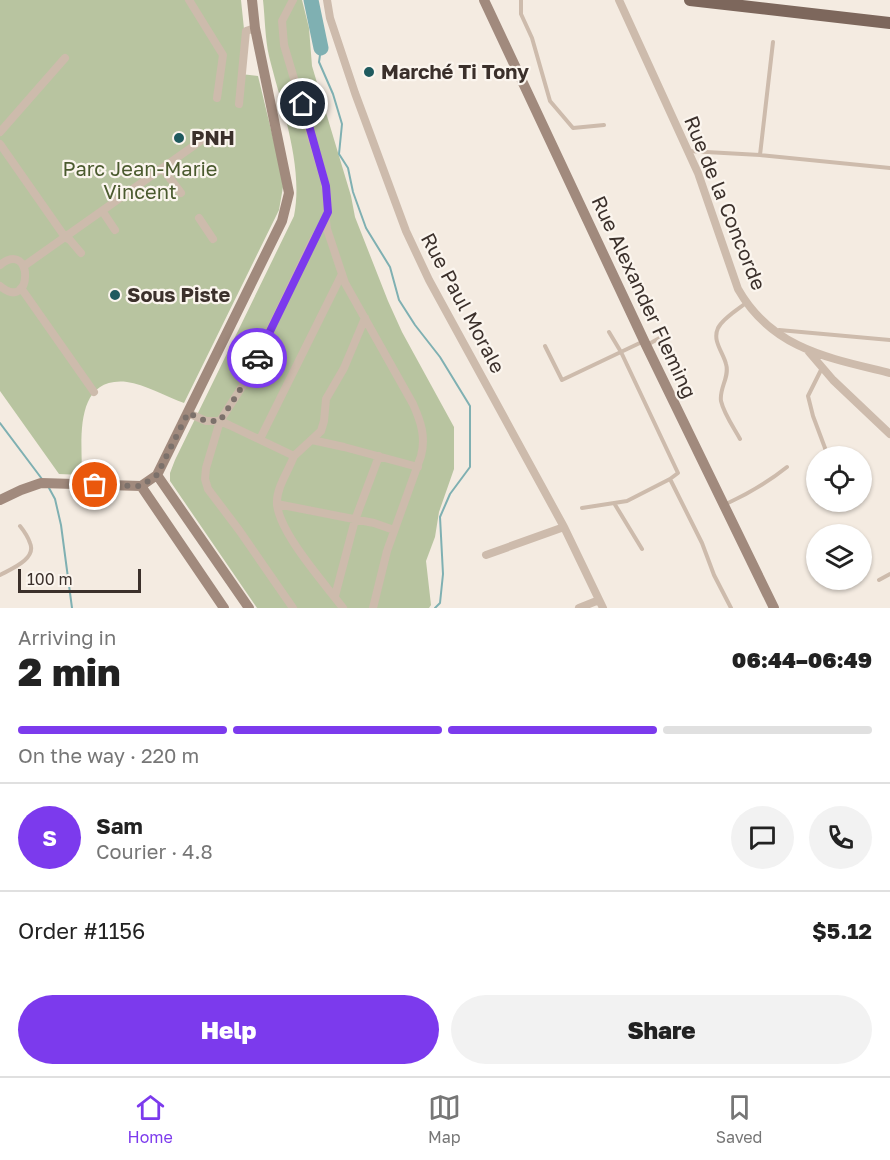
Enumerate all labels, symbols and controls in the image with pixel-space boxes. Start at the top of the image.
place label: Marché Ti Tony [381,59,529,83]
marker: Marché Ti Tony [362,65,376,79]
pin [277,78,328,129]
icon: home [286,87,319,120]
street label: Rue de la Concorde [680,112,772,293]
place label: PNH [191,125,235,149]
marker: PNH [172,131,186,145]
park label: Parc Jean-Marie Vincent [63,156,217,203]
street label: Rue Alexander Fleming [587,191,702,402]
street label: Rue Paul Morale [417,228,511,377]
place label: Sous Piste [127,282,230,306]
marker: Sous Piste [108,288,122,302]
courier [227,328,287,388]
icon: car [241,342,274,375]
map controls [806,446,872,590]
button: locate [806,446,872,512]
pin [69,459,120,510]
icon: bag [78,468,111,501]
button: layers [806,524,872,590]
scale bar [18,566,141,594]
text: 100 m [27,569,73,589]
text: Arriving in [18,625,116,649]
text: 06:44–06:49 [732,646,872,673]
text: 2 min [18,648,121,695]
text: On the way · 220 m [18,743,199,767]
button: chat [731,806,794,869]
button: phone [809,806,872,869]
text: Sam [96,812,143,839]
text: S [42,824,57,851]
text: Courier · 4.8 [96,839,213,863]
text: Order #1156 [18,917,145,944]
text: $5.12 [812,917,872,944]
button: Help [18,995,439,1064]
button: Share [451,995,872,1064]
tab: Home [128,1091,173,1147]
tab: Map [428,1091,461,1147]
tab: Saved [716,1091,762,1147]

